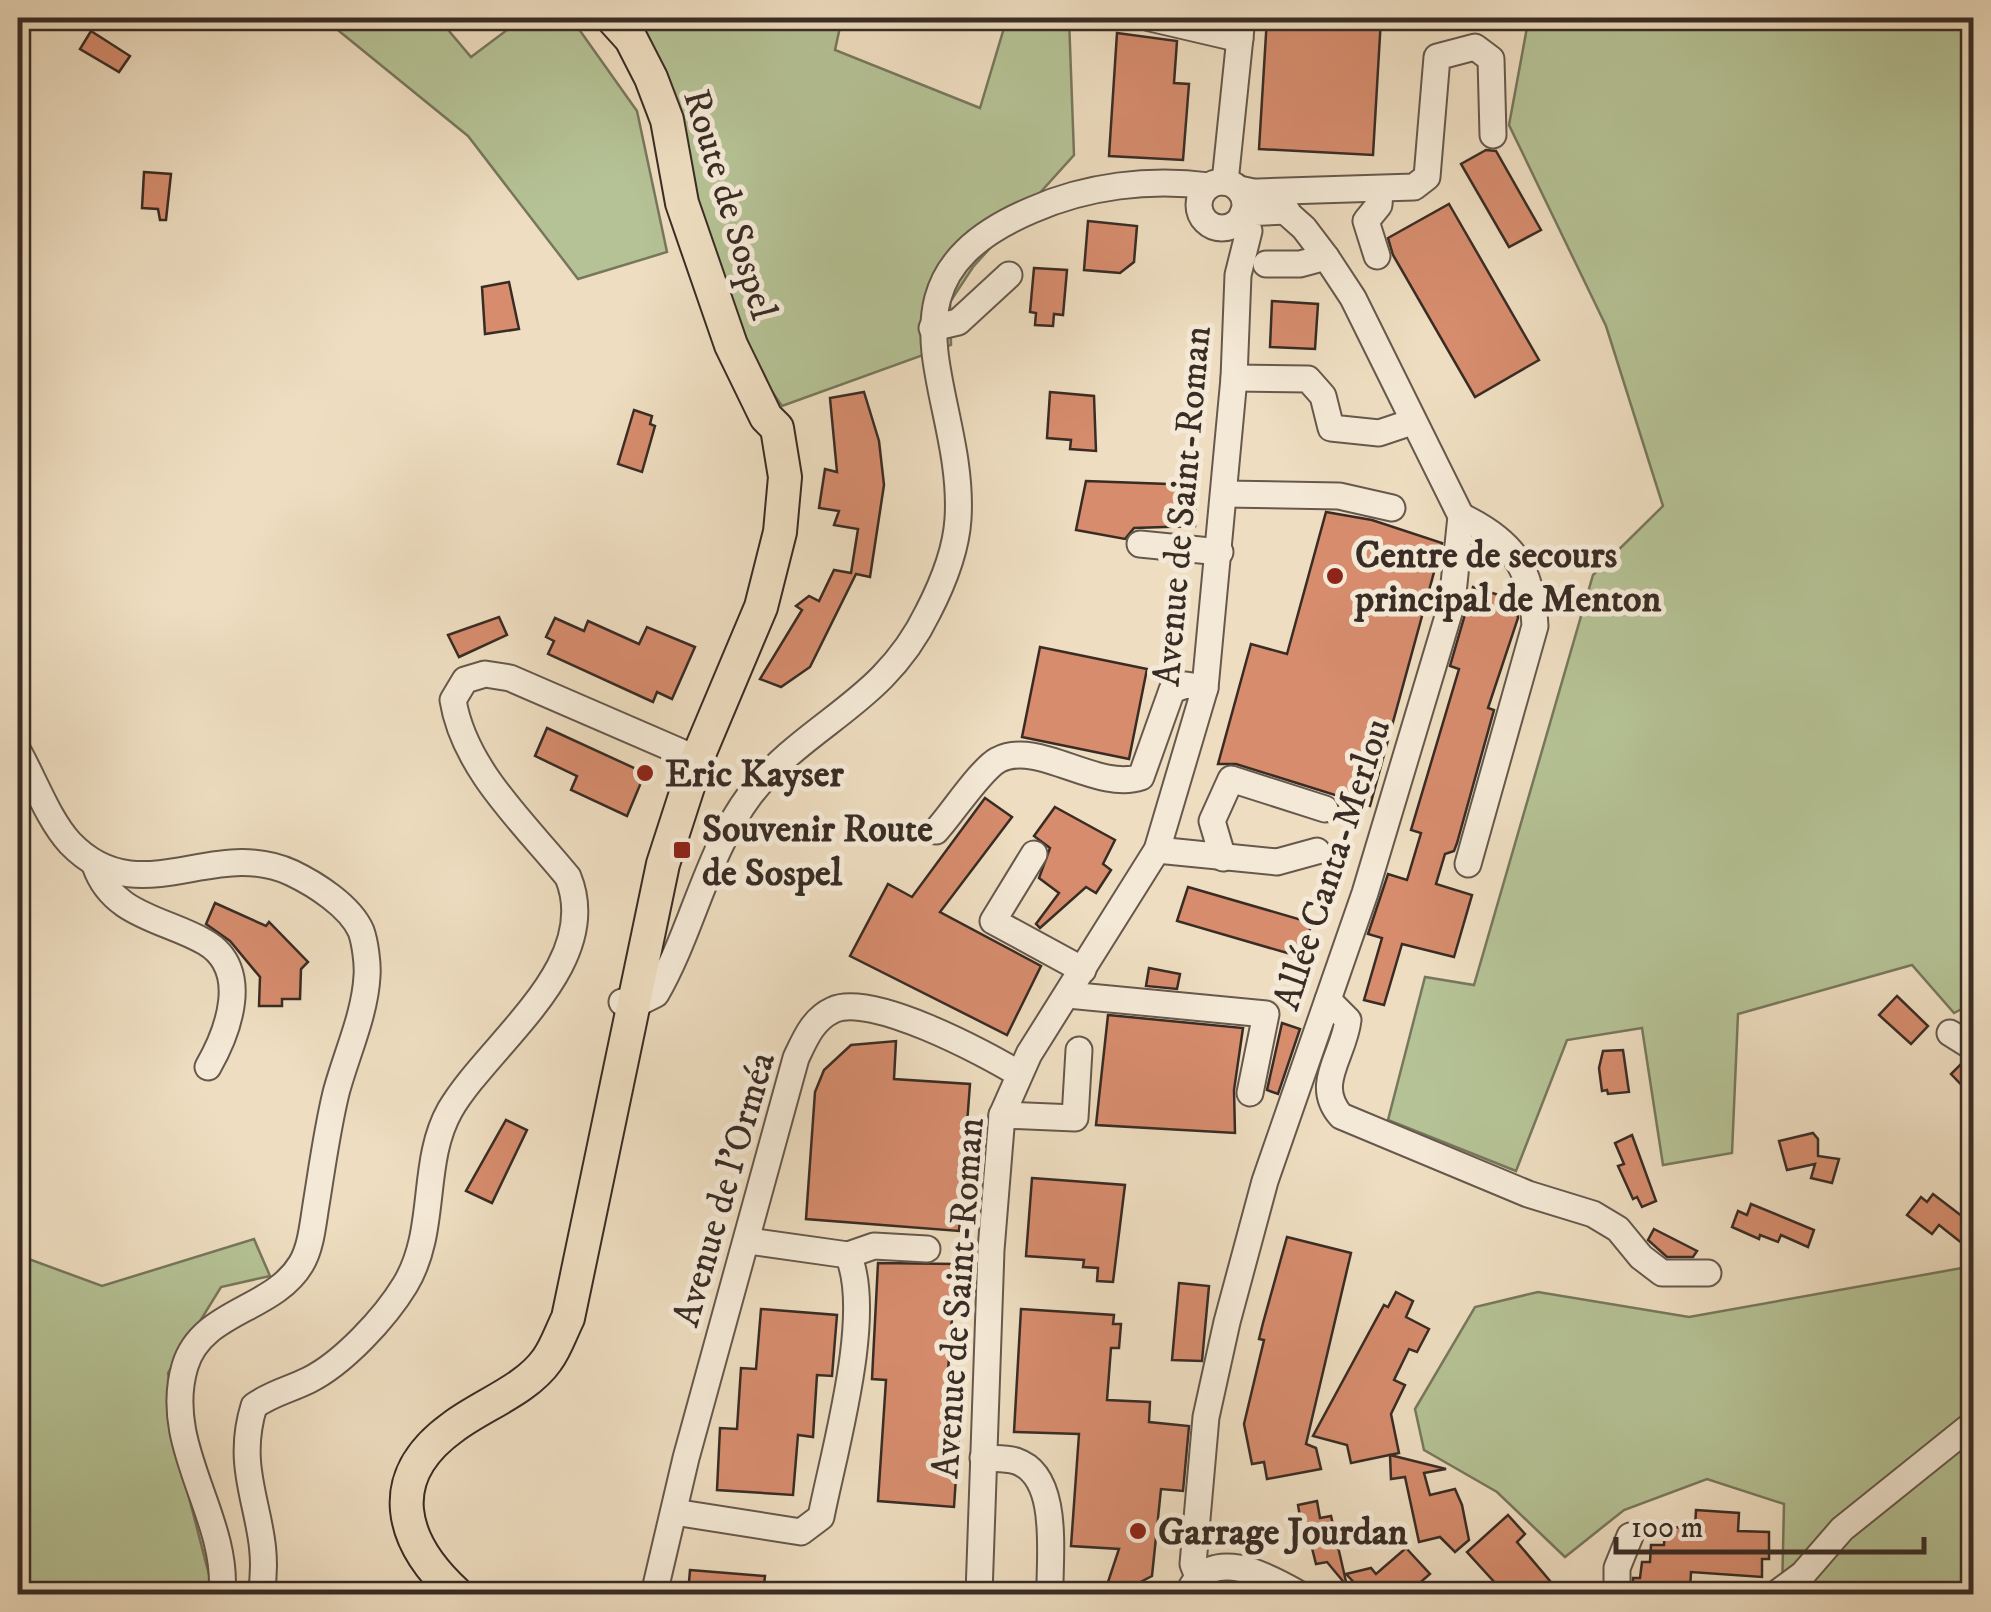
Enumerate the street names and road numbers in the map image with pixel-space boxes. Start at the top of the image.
street label: Route de Sospel [671,84,787,326]
street label: Avenue de Saint-Roman [1143,324,1223,688]
street label: Allée Canta-Merlou [1263,713,1403,1016]
street label: Avenue de l'Orméa [663,1047,787,1332]
street label: Avenue de Saint-Roman [922,1116,996,1480]

